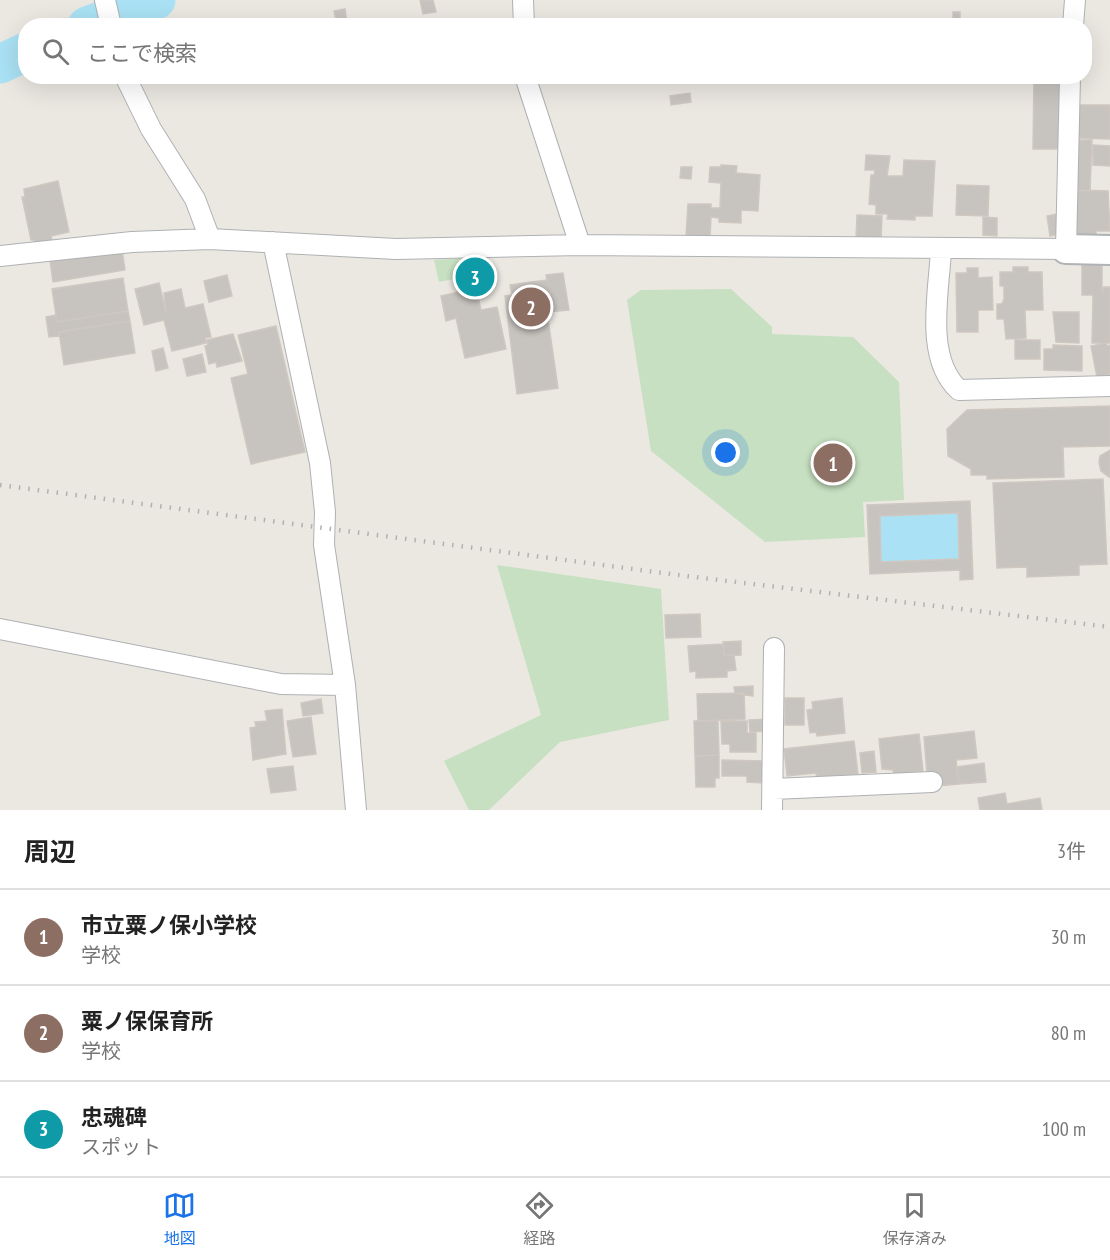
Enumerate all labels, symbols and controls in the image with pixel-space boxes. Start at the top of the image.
search box [18,18,1092,84]
icon: search [39,35,72,68]
text: ここで検索 [87,39,197,67]
pin: 3 [456,254,494,300]
pin: 2 [512,284,550,330]
your location [711,438,740,467]
pin: 1 [814,440,852,486]
text: 周辺 [24,835,76,868]
text: 3件 [1057,838,1086,864]
text: 市立粟ノ保小学校 [81,911,257,939]
text: 1 [39,924,48,950]
text: 30 m [1051,924,1086,950]
text: 学校 [81,942,121,968]
text: 粟ノ保保育所 [81,1007,213,1035]
text: 2 [39,1020,48,1046]
text: 80 m [1051,1020,1086,1046]
text: 学校 [81,1038,121,1064]
text: 忠魂碑 [81,1103,147,1131]
text: 3 [39,1116,48,1142]
text: 100 m [1042,1116,1086,1142]
text: スポット [81,1134,161,1160]
tab: 地図 [163,1189,196,1249]
tab: 経路 [523,1189,556,1249]
tab: 保存済み [883,1189,947,1249]

